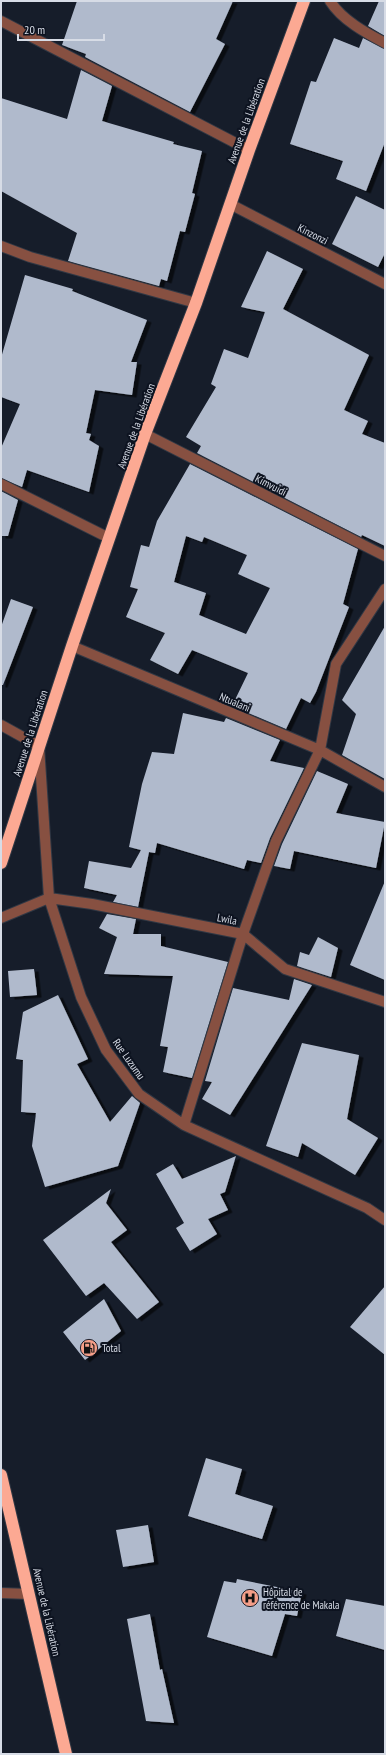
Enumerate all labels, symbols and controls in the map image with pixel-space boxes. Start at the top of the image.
scale bar [18,16,104,42]
text: 20 m [24,22,45,37]
street label: Avenue de la Libération [224,76,268,166]
street label: Kinzonzi [295,220,331,248]
street label: Avenue de la Libération [114,381,158,471]
street label: Kimvuidi [253,471,289,499]
street label: Avenue de la Libération [9,688,51,778]
street label: Ntualani [217,689,253,715]
street label: Lwila [216,910,238,928]
street label: Rue Luzumu [110,1036,148,1082]
fuel station icon: Total [79,1338,99,1358]
place label: Total [102,1341,121,1355]
street label: Avenue de la Libération [30,1567,64,1657]
place label: Hôpital de référence de Makala [263,1585,340,1612]
hospital icon: Hôpital de référence de Makala [240,1588,260,1608]

